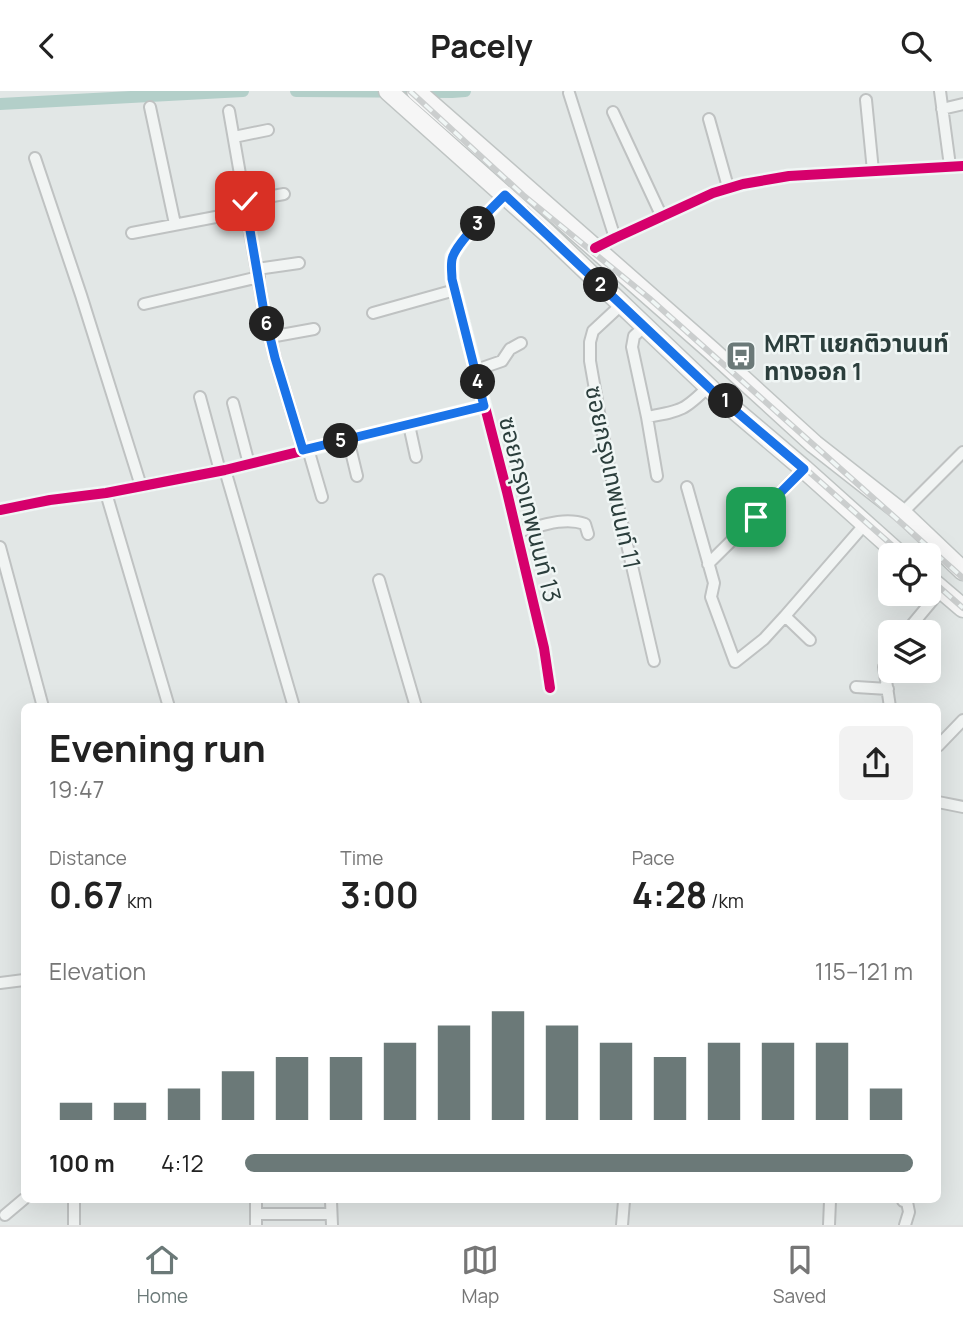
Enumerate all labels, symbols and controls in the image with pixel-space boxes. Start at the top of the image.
text: Pacely [430,24,533,68]
icon: back [28,27,66,65]
icon: search [897,27,935,65]
pin [215,171,275,231]
icon: check [226,182,264,220]
pin: 3 [461,207,496,241]
text: 3 [472,210,483,236]
pin: 2 [584,267,618,303]
text: 2 [595,271,606,297]
pin: 6 [250,307,284,341]
text: 6 [261,310,272,336]
place label: MRT แยกติวานนท์ ทางออก 1 [764,326,949,387]
bus stop icon: MRT แยกติวานนท์ ทางออก 1 [724,339,758,373]
pin: 4 [461,365,496,399]
text: 4 [472,368,483,394]
street label: ซอยกรุงเทพนนท์ 11 [578,382,650,572]
pin: 1 [708,383,744,419]
text: 1 [721,387,730,413]
street label: ซอยกรุงเทพนนท์ 13 [492,413,570,605]
pin: 5 [324,423,358,459]
text: 5 [335,427,346,453]
pin [726,487,786,547]
icon: arrive [737,498,775,536]
map controls [878,543,941,683]
button: locate [878,543,941,606]
button: layers [878,620,941,683]
text: Evening run [49,721,266,773]
button: share [839,726,913,800]
text: 19:47 [49,773,104,805]
text: Distance [49,845,127,871]
text: Time [340,845,383,871]
text: Pace [632,845,675,871]
text: 0.67 [49,871,123,919]
text: 3:00 [340,871,419,919]
text: 4:28 [632,871,707,919]
text: km [123,888,152,914]
text: /km [707,888,744,914]
text: Elevation [49,955,146,987]
text: 115–121 m [815,955,913,987]
text: 100 m [49,1147,115,1179]
text: 4:12 [161,1147,204,1179]
tab: Home [137,1241,188,1309]
tab: Map [461,1241,499,1309]
tab: Saved [773,1241,826,1309]

